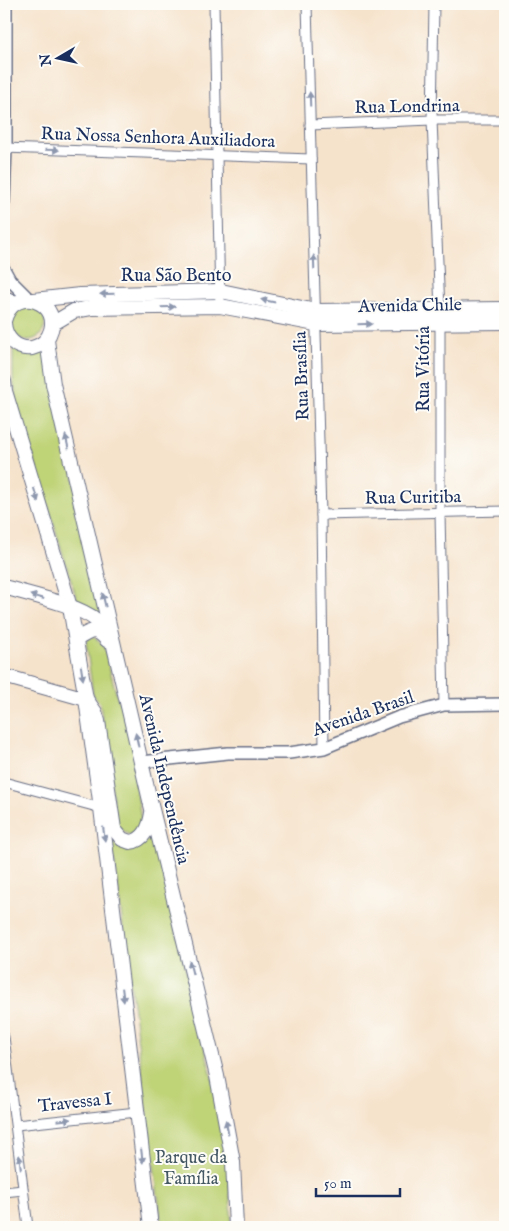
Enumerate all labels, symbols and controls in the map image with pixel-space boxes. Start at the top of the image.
north arrow [32,32,82,82]
text: N [36,52,56,68]
one-way arrow [305,91,313,107]
street label: Rua Londrina [354,95,460,120]
street label: Rua Nossa Senhora Auxiliadora [40,123,276,154]
one-way arrow [45,146,61,154]
one-way arrow [310,254,318,270]
street label: Rua São Bento [121,265,232,288]
one-way arrow [99,290,115,298]
street label: Avenida Chile [357,294,462,319]
one-way arrow [260,296,276,304]
one-way arrow [160,303,176,311]
one-way arrow [357,320,373,328]
street label: Rua Vitória [413,326,436,412]
street label: Rua Brasília [289,331,316,421]
one-way arrow [63,435,71,450]
street label: Rua Curitiba [365,486,462,511]
one-way arrow [33,488,41,503]
one-way arrow [30,592,45,600]
one-way arrow [100,593,108,608]
one-way arrow [78,665,86,681]
street label: Avenida Brasil [309,686,417,743]
street label: Avenida Independência [133,691,194,867]
one-way arrow [132,731,140,747]
one-way arrow [100,826,108,842]
one-way arrow [187,961,195,976]
one-way arrow [119,987,127,1003]
street label: Travessa I [37,1088,113,1119]
one-way arrow [57,1116,73,1124]
one-way arrow [223,1119,231,1134]
park label: Parque da Família [155,1147,227,1191]
one-way arrow [138,1149,146,1165]
one-way arrow [16,1153,24,1169]
scale bar [316,1166,400,1198]
text: 50 m [324,1174,352,1193]

